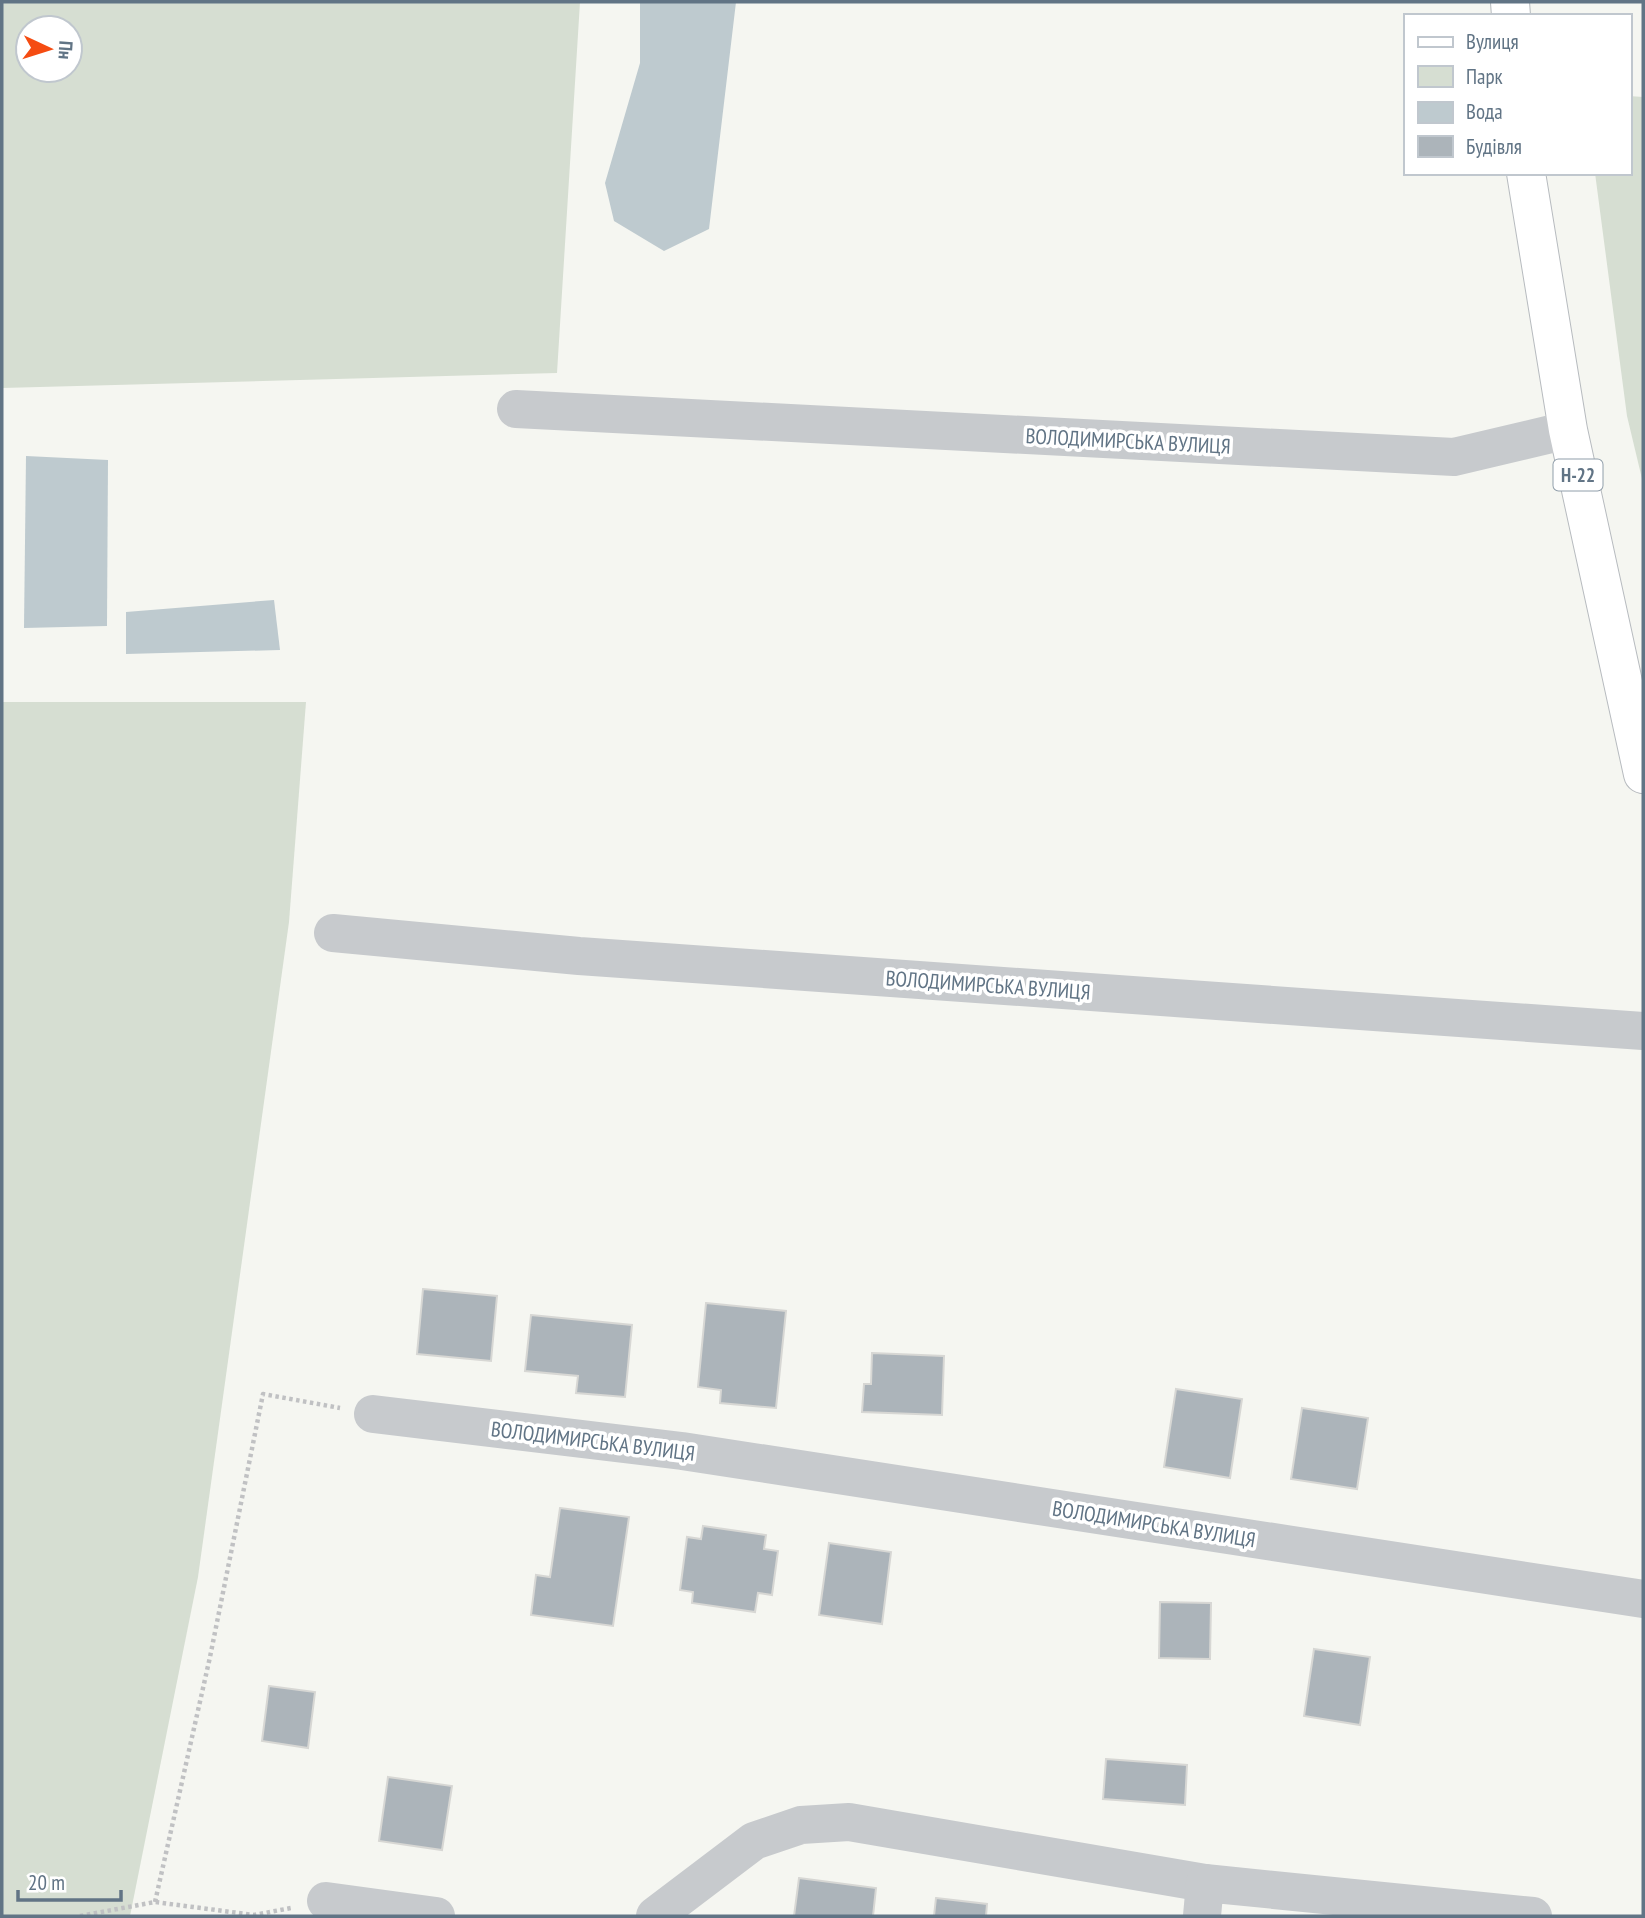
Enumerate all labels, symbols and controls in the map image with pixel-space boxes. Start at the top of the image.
north arrow [14,14,84,84]
legend [1404,14,1631,175]
text: Вулиця [1466,28,1519,55]
text: Пн [53,40,79,60]
text: Парк [1466,63,1503,90]
text: Вода [1466,98,1503,125]
text: Будівля [1466,133,1522,160]
street label: ВОЛОДИМИРСЬКА ВУЛИЦЯ [1025,422,1231,460]
road number: Н-22 [1554,460,1602,490]
street label: ВОЛОДИМИРСЬКА ВУЛИЦЯ [885,964,1091,1006]
street label: ВОЛОДИМИРСЬКА ВУЛИЦЯ [490,1415,696,1467]
street label: ВОЛОДИМИРСЬКА ВУЛИЦЯ [1051,1495,1257,1553]
scale bar [18,1858,121,1902]
text: 20 m [28,1869,65,1896]

